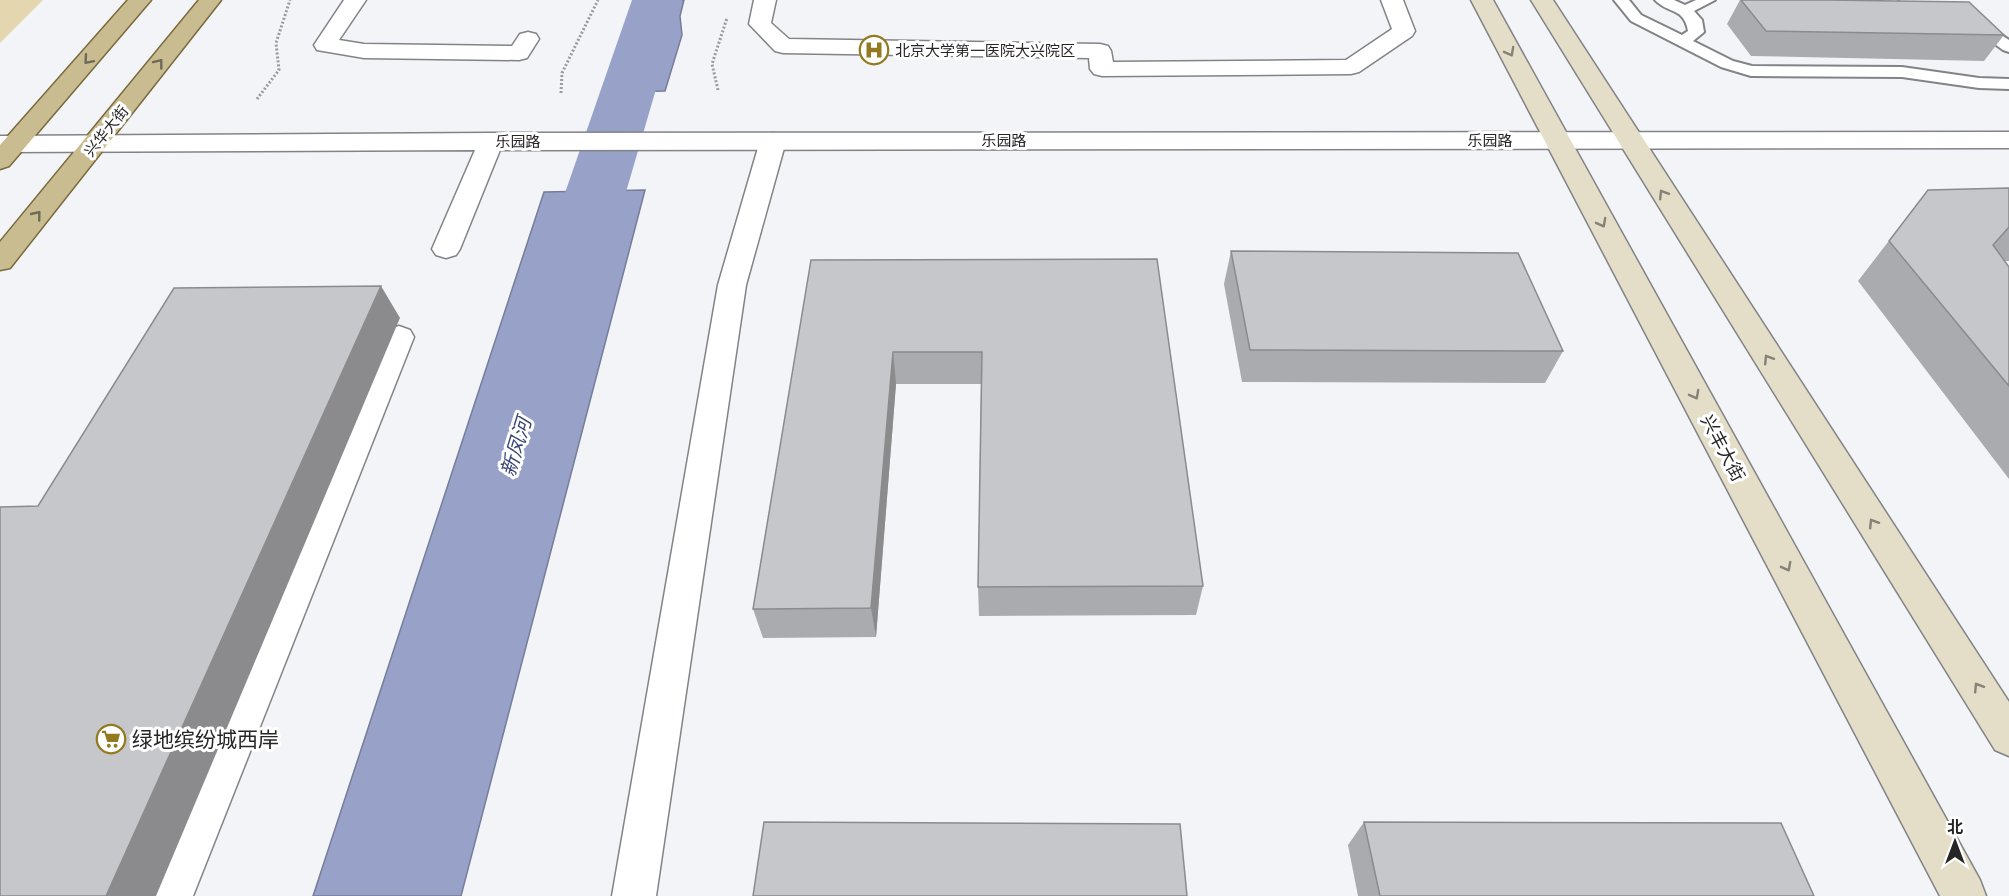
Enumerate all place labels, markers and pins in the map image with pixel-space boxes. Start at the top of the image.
hospital icon: 北京大学第一医院大兴院区 [858,34,890,66]
place label: 北京大学第一医院大兴院区 [895,40,1075,61]
supermarket icon: 绿地缤纷城西岸 [95,723,127,755]
place label: 绿地缤纷城西岸 [132,725,279,754]

